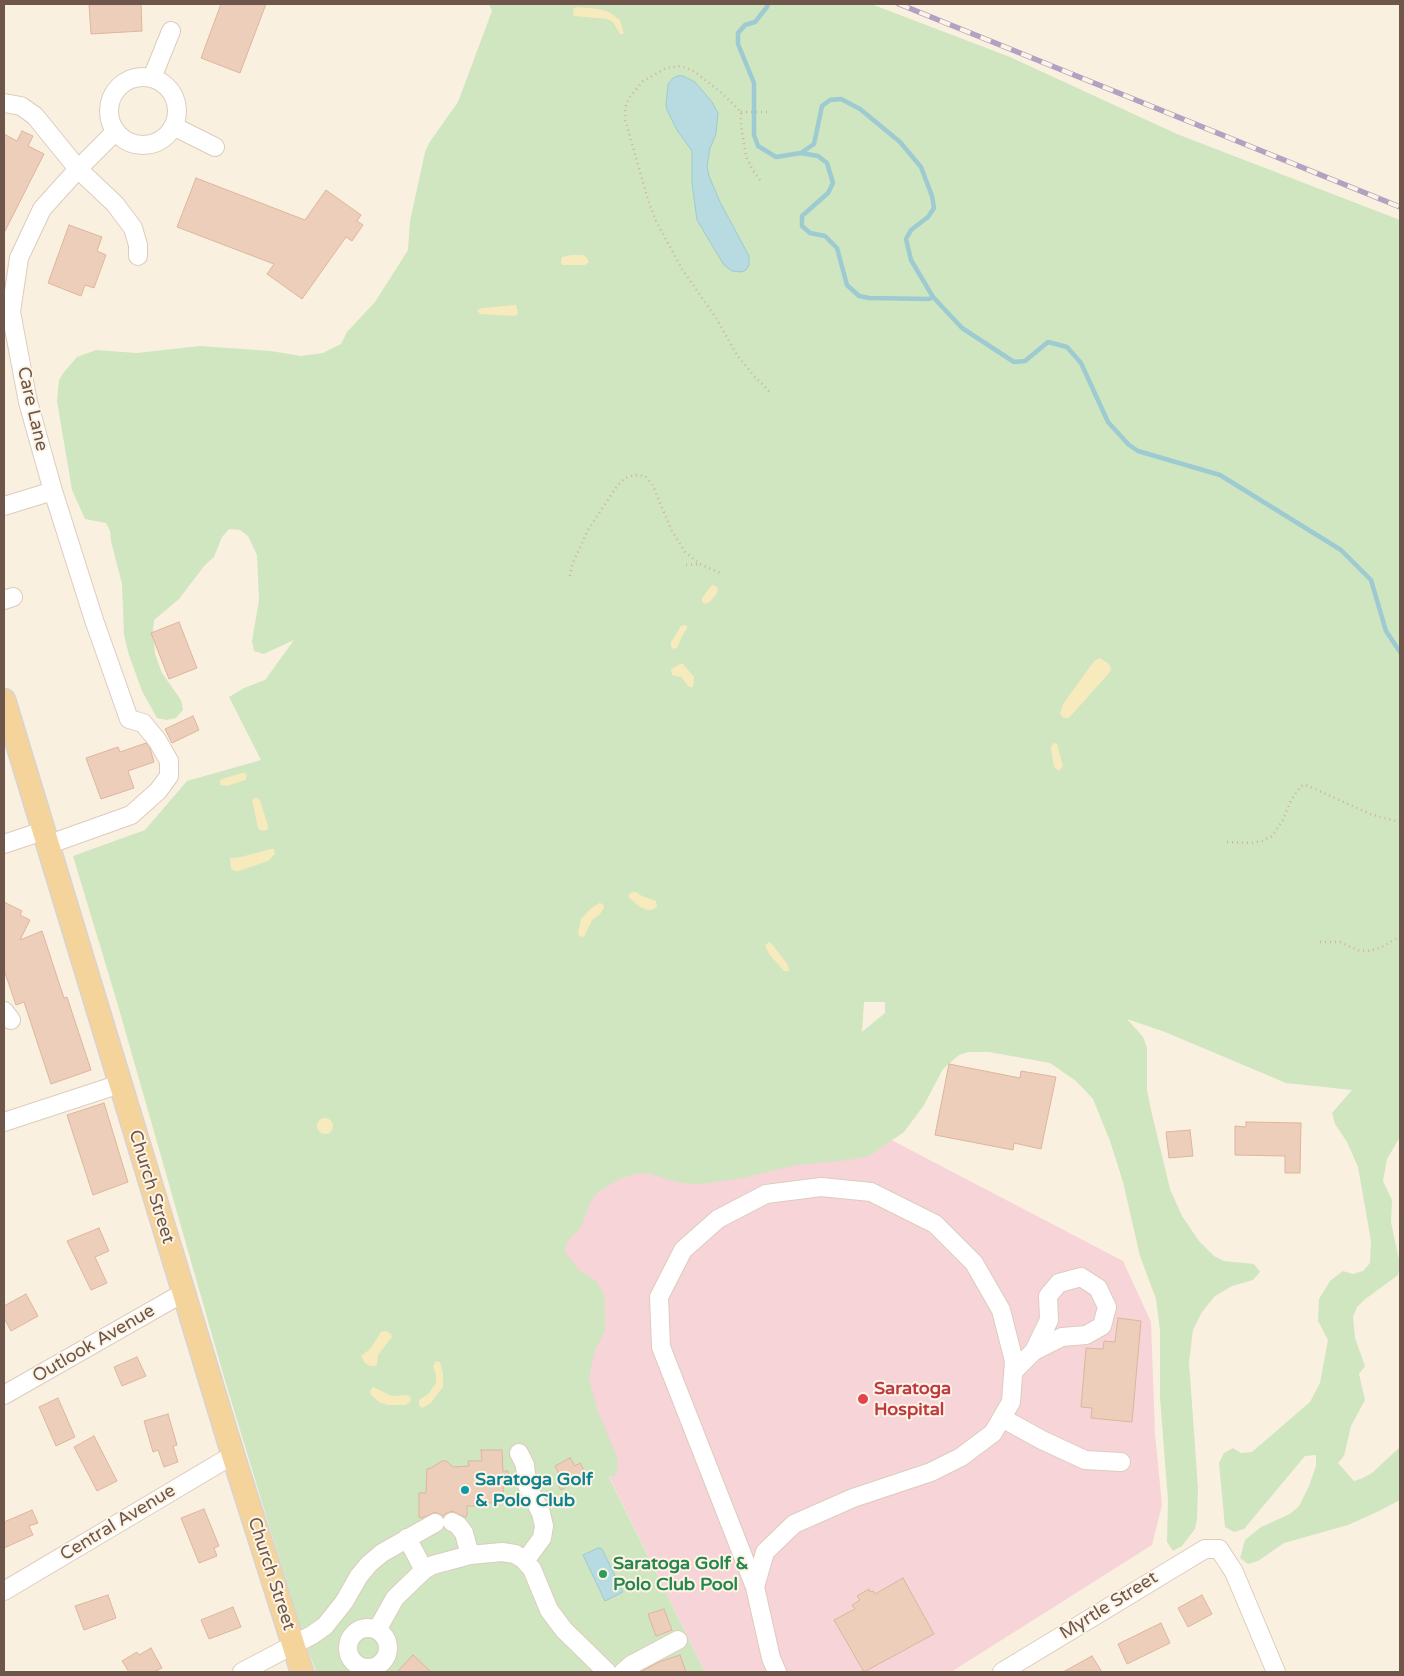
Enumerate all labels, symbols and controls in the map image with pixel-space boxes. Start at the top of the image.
street label: Care Lane [12,365,52,453]
street label: Church Street [123,1128,179,1246]
street label: Outlook Avenue [29,1300,159,1388]
place label: Saratoga Hospital [874,1378,951,1420]
marker: Saratoga Hospital [856,1392,870,1406]
place label: Saratoga Golf & Polo Club [475,1469,593,1512]
street label: Central Avenue [56,1480,180,1566]
marker: Saratoga Golf & Polo Club [459,1484,471,1496]
street label: Church Street [243,1515,299,1633]
place label: Saratoga Golf & Polo Club Pool [613,1553,749,1596]
street label: Myrtle Street [1056,1567,1162,1645]
marker: Saratoga Golf & Polo Club Pool [597,1568,609,1580]

